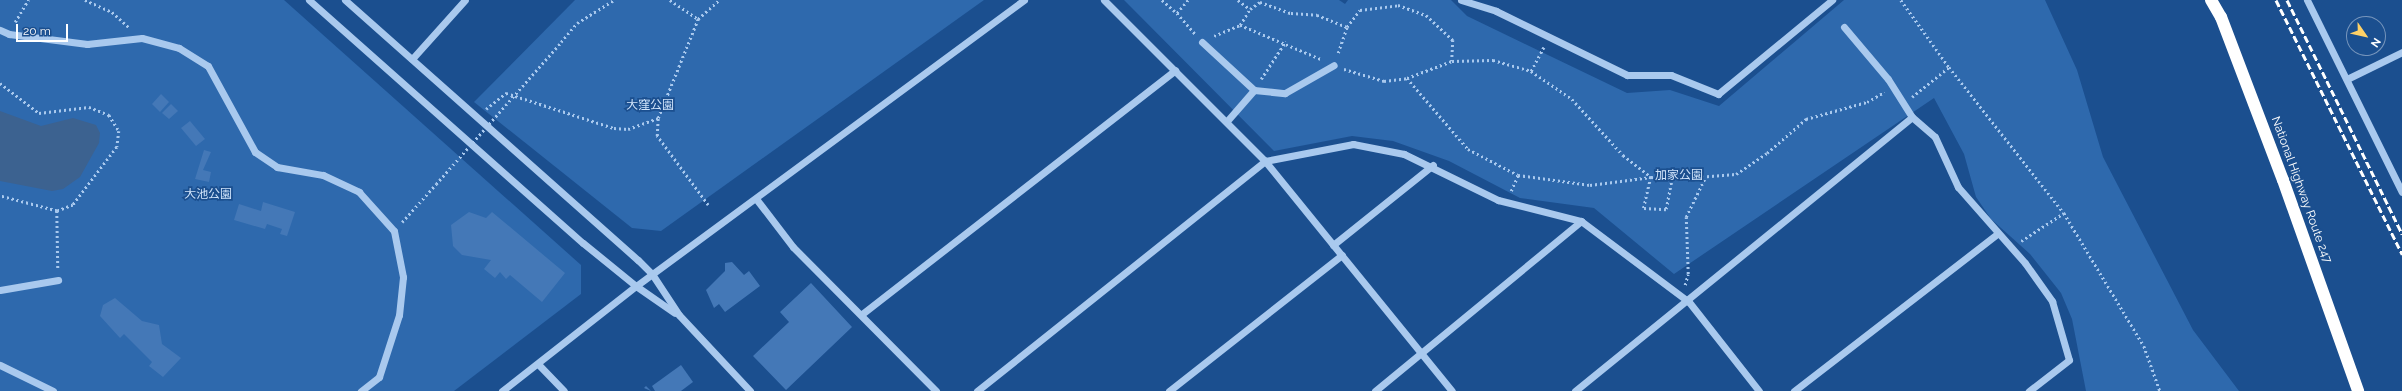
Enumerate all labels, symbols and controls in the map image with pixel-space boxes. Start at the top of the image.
scale bar [18,16,70,42]
north arrow [2346,16,2386,56]
text: 20 m [23,24,51,38]
text: N [2368,35,2383,50]
park label: 大窪公園 [626,99,674,113]
street label: National Highway Route 247 [2268,114,2334,266]
park label: 加家公園 [1655,169,1703,183]
park label: 大池公園 [184,188,232,202]

